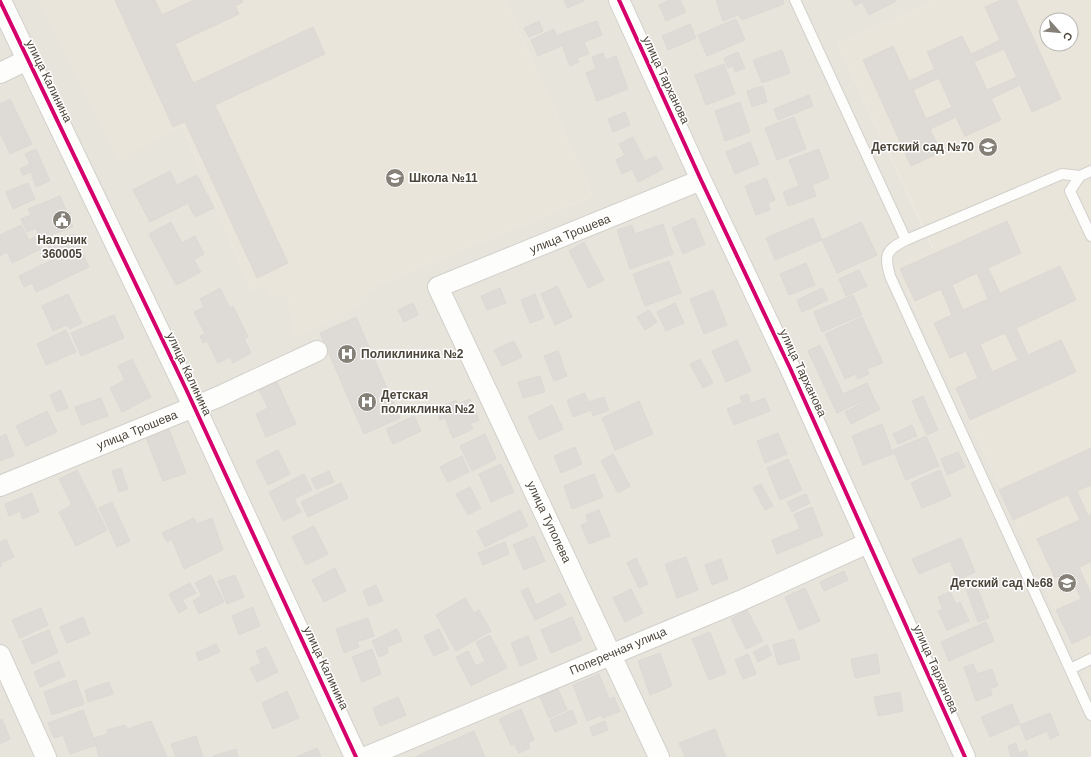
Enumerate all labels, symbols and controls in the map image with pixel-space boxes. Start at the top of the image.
north arrow [1039,12,1079,52]
text: С [1061,30,1075,43]
street label: улица Тарханова [640,34,693,126]
street label: улица Калинина [23,37,75,125]
school or university icon: Детский сад №70 [977,136,999,158]
place label: Детский сад №70 [871,140,974,154]
school or university icon: Школа №11 [384,167,406,189]
place label: Школа №11 [409,171,478,185]
public building icon: Нальчик 360005 [51,209,73,231]
street label: улица Трошева [528,211,613,257]
place label: Нальчик 360005 [37,233,88,261]
street label: улица Тарханова [777,327,830,419]
street label: улица Калинина [164,330,215,418]
hospital icon: Поликлиника №2 [336,343,358,365]
place label: Поликлиника №2 [361,347,464,361]
place label: Детская поликлинка №2 [381,388,475,416]
hospital icon: Детская поликлинка №2 [356,391,378,413]
street label: улица Трошева [95,407,180,453]
street label: улица Туполева [524,479,574,565]
school or university icon: Детский сад №68 [1056,572,1078,594]
place label: Детский сад №68 [950,576,1053,590]
street label: улица Тарханова [910,623,962,716]
street label: улица Калинина [301,624,352,712]
street label: Поперечная улица [567,624,669,678]

